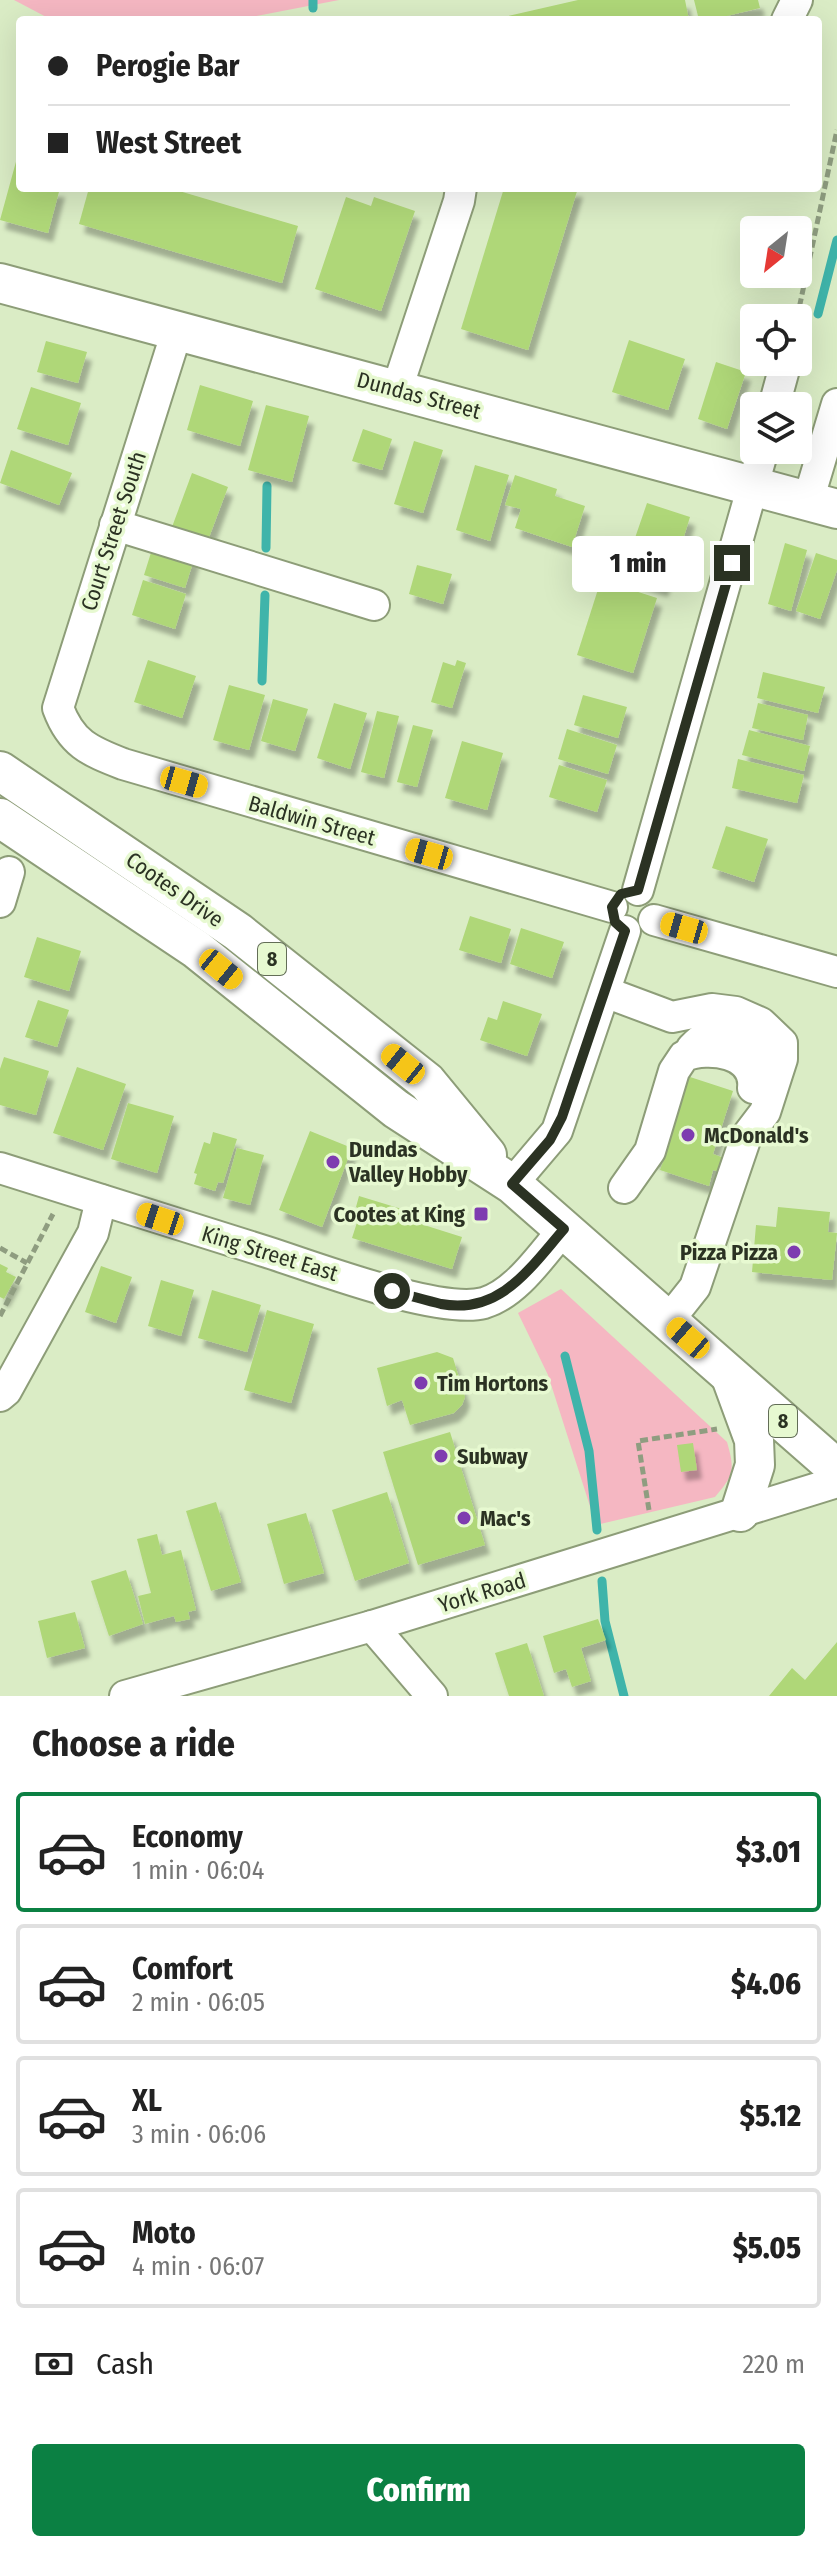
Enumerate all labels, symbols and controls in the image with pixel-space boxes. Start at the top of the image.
text: Perogie Bar [96,48,240,84]
text: West Street [96,125,241,161]
north arrow [740,216,812,288]
map controls [740,216,812,464]
button: locate [740,304,812,376]
street label: Dundas Street [354,366,484,425]
button: layers [740,392,812,464]
street label: Court Street South [75,448,152,614]
callout: 1 min [572,535,704,591]
route end [714,545,750,581]
text: 1 min [610,548,666,579]
car [158,764,210,800]
street label: Baldwin Street [245,789,379,852]
car [403,836,455,872]
street label: Cootes Drive [121,846,229,933]
car [658,910,710,946]
road number: 8 [258,943,286,975]
car [195,945,247,993]
car [377,1040,429,1088]
place label: McDonald's [704,1122,809,1149]
marker: McDonald's [679,1126,697,1144]
place label: Dundas Valley Hobby [348,1136,468,1188]
marker: Dundas Valley Hobby [324,1153,342,1171]
car [133,1200,187,1238]
place label: Cootes at King [334,1201,465,1228]
marker: Cootes at King [472,1205,490,1223]
street label: King Street East [199,1220,342,1287]
place label: Pizza Pizza [680,1239,778,1266]
marker: Pizza Pizza [785,1243,803,1261]
route start [374,1273,410,1309]
car [662,1313,714,1363]
place label: Tim Hortons [437,1370,549,1397]
marker: Tim Hortons [412,1374,430,1392]
road number: 8 [769,1405,797,1437]
place label: Subway [457,1443,528,1470]
marker: Subway [432,1447,450,1465]
place label: Mac's [480,1505,531,1532]
marker: Mac's [455,1509,473,1527]
street label: York Road [435,1566,529,1619]
text: Choose a ride [32,1722,235,1766]
icon: car [36,1816,108,1888]
text: Economy [132,1819,243,1855]
text: $3.01 [736,1834,801,1870]
text: 1 min · 06:04 [132,1855,264,1886]
icon: car [36,1948,108,2020]
text: Comfort [132,1951,233,1987]
text: $4.06 [731,1966,801,2002]
text: 2 min · 06:05 [132,1987,265,2018]
icon: car [36,2080,108,2152]
text: XL [132,2083,162,2119]
text: $5.12 [740,2098,801,2134]
text: 3 min · 06:06 [132,2119,266,2150]
icon: car [36,2212,108,2284]
text: Moto [132,2215,196,2251]
text: $5.05 [733,2230,801,2266]
text: 4 min · 06:07 [132,2251,264,2282]
icon: cash [32,2342,76,2386]
text: Cash [96,2346,154,2382]
text: 220 m [742,2349,805,2380]
button: Confirm [32,2444,805,2536]

